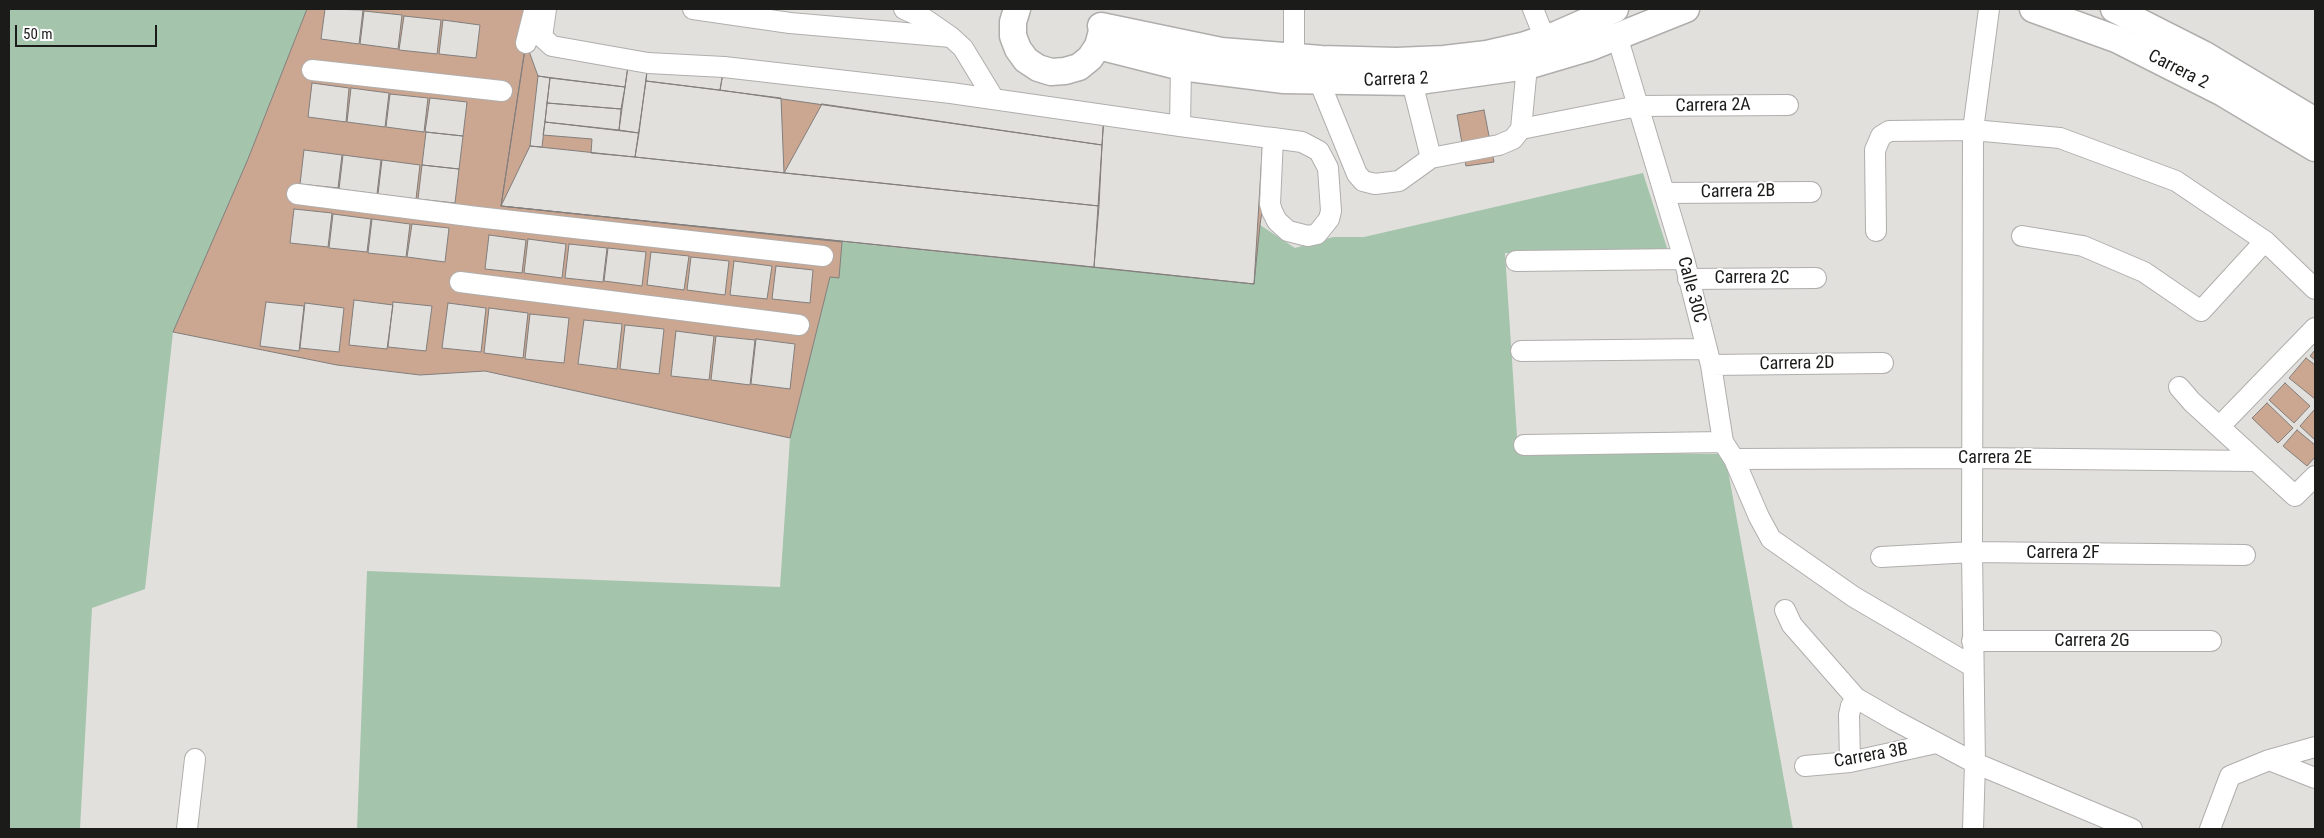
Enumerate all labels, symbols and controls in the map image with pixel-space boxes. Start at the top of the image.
scale bar [18,15,160,47]
text: 50 m [23,25,53,43]
street label: Carrera 2 [2144,46,2212,94]
street label: Carrera 2 [1363,68,1429,92]
street label: Carrera 2A [1675,95,1751,117]
street label: Carrera 2B [1700,181,1776,203]
street label: Calle 30C [1672,255,1710,325]
street label: Carrera 2C [1714,267,1790,289]
street label: Carrera 2D [1759,353,1835,375]
street label: Carrera 2E [1958,447,2032,469]
street label: Carrera 2F [2026,542,2100,564]
street label: Carrera 2G [2054,630,2130,652]
street label: Carrera 3B [1832,739,1910,773]

